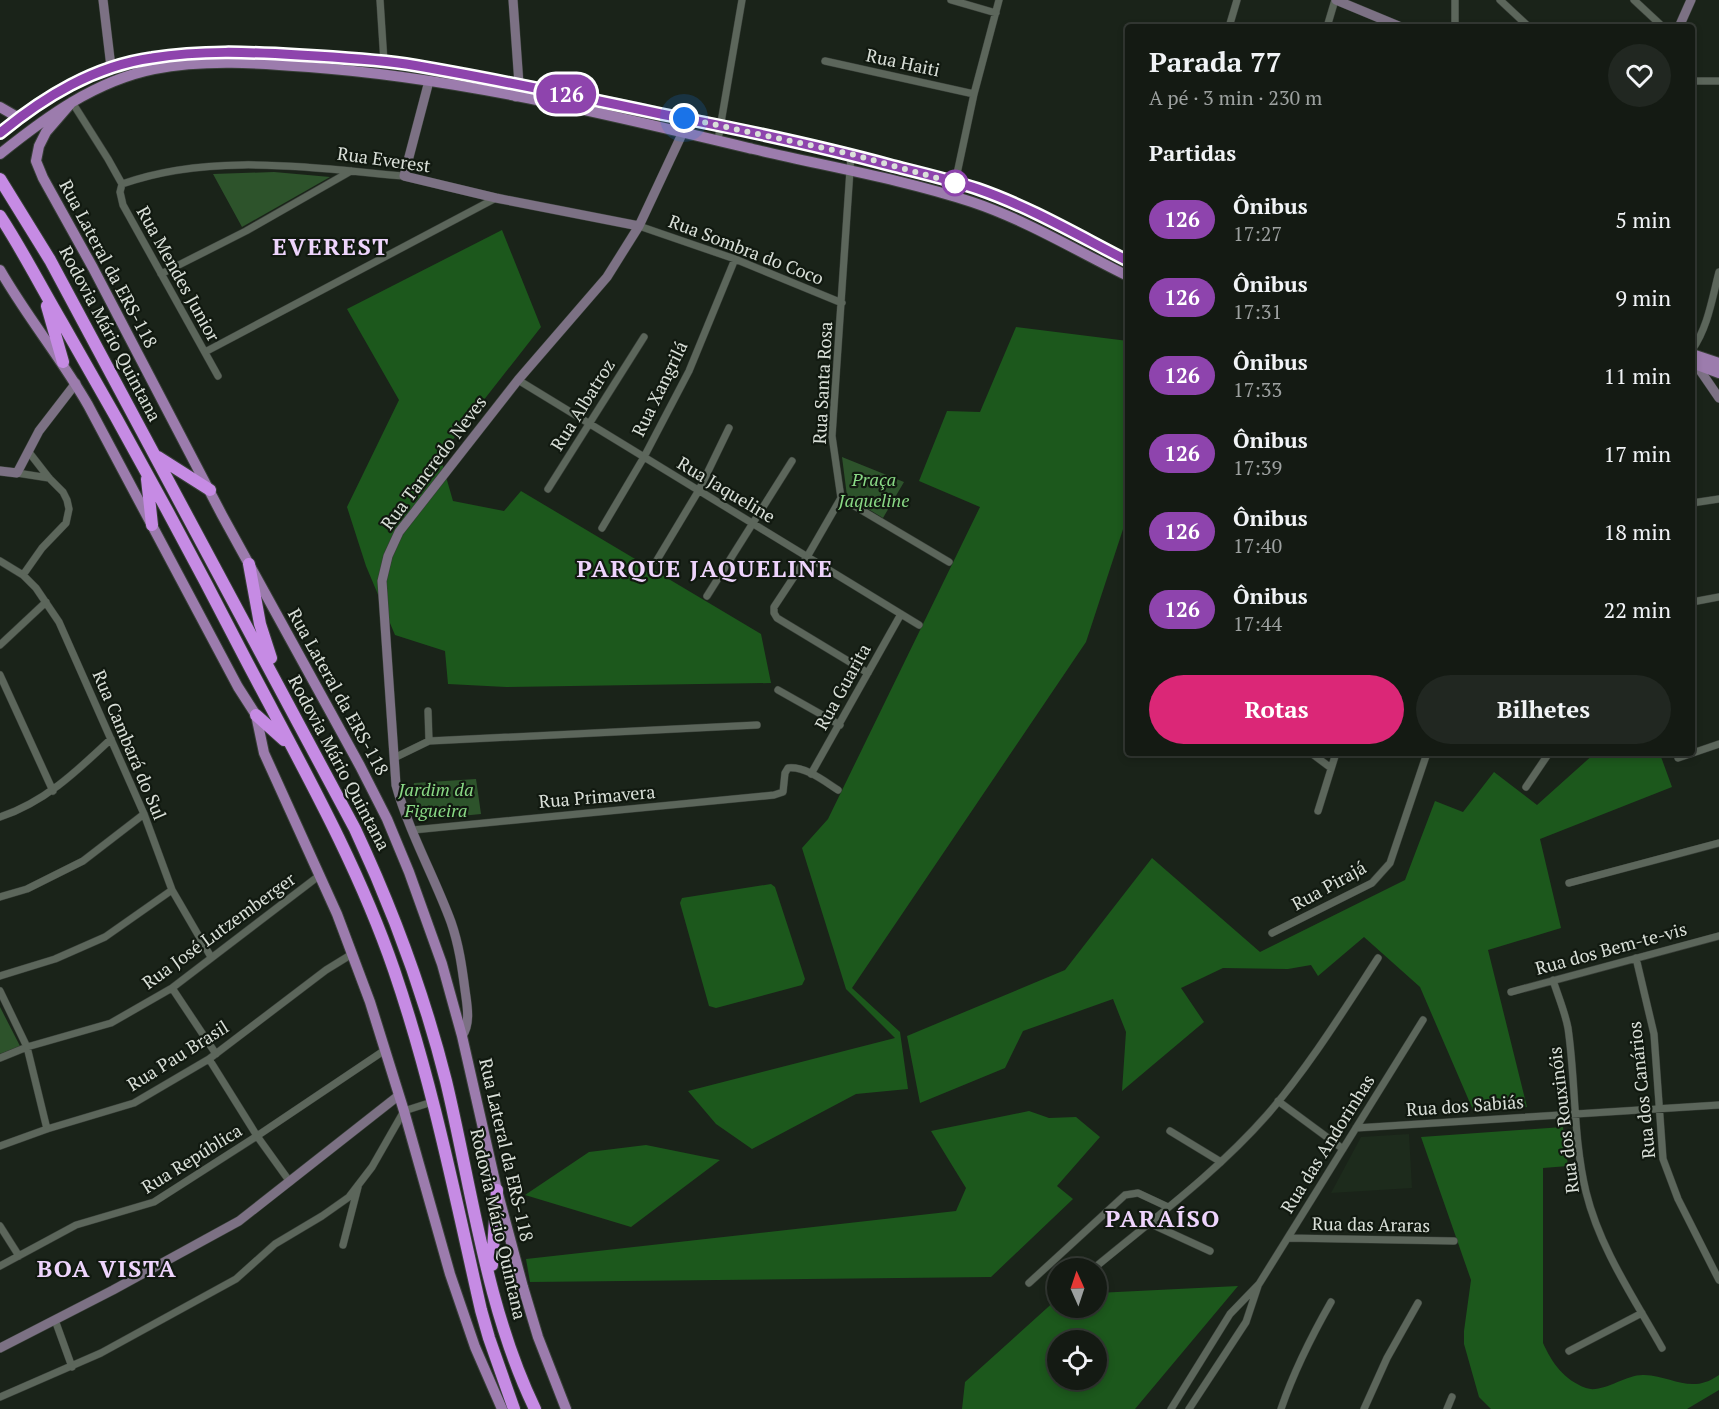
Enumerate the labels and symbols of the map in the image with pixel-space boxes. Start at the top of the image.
street label: Rua Haiti [864,42,942,82]
line badge: 126 [532,74,600,113]
your location [669,103,699,133]
street label: Rua Everest [336,141,433,177]
unlabelled marker [942,170,968,196]
street label: Rua Lateral da ERS-118 [54,175,163,352]
street label: Rua Mendes Junior [132,202,226,346]
street label: Rua Sombra do Coco [665,208,827,290]
district label: EVEREST [272,230,390,262]
street label: Rodovia Mário Quintana [54,242,167,425]
street label: Rua Santa Rosa [807,321,837,445]
street label: Rua Xangrilá [626,337,693,440]
street label: Rua Albatroz [545,354,620,455]
street label: Rua Tancredo Neves [375,391,491,534]
street label: Rua Jaqueline [673,450,780,528]
park label: Praça Jaqueline [838,467,909,512]
district label: PARQUE JAQUELINE [576,552,834,584]
street label: Rua Lateral da ERS-118 [283,604,395,779]
street label: Rua Guarita [809,639,876,734]
street label: Rua Cambará do Sul [88,666,172,823]
street label: Rodovia Mário Quintana [283,671,396,854]
park label: Jardim da Figueira [397,777,474,822]
street label: Rua Primavera [538,779,656,813]
street label: Rua Pirajá [1287,855,1370,915]
street label: Rua José Lutzemberger [137,866,300,994]
street label: Rua dos Bem-te-vis [1532,916,1689,980]
street label: Rua Pau Brasil [122,1014,233,1096]
street label: Rua dos Canários [1622,1020,1660,1160]
street label: Rua dos Rouxinóis [1542,1046,1584,1195]
street label: Rua Lateral da ERS-118 [474,1056,540,1244]
street label: Rua das Andorinhas [1275,1069,1380,1217]
street label: Rua dos Sabiás [1405,1089,1525,1121]
street label: Rua República [137,1118,246,1199]
street label: Rodovia Mário Quintana [465,1126,533,1322]
district label: PARAÍSO [1105,1202,1221,1234]
street label: Rua das Araras [1312,1211,1430,1237]
district label: BOA VISTA [37,1252,177,1284]
north arrow [1047,1258,1107,1318]

